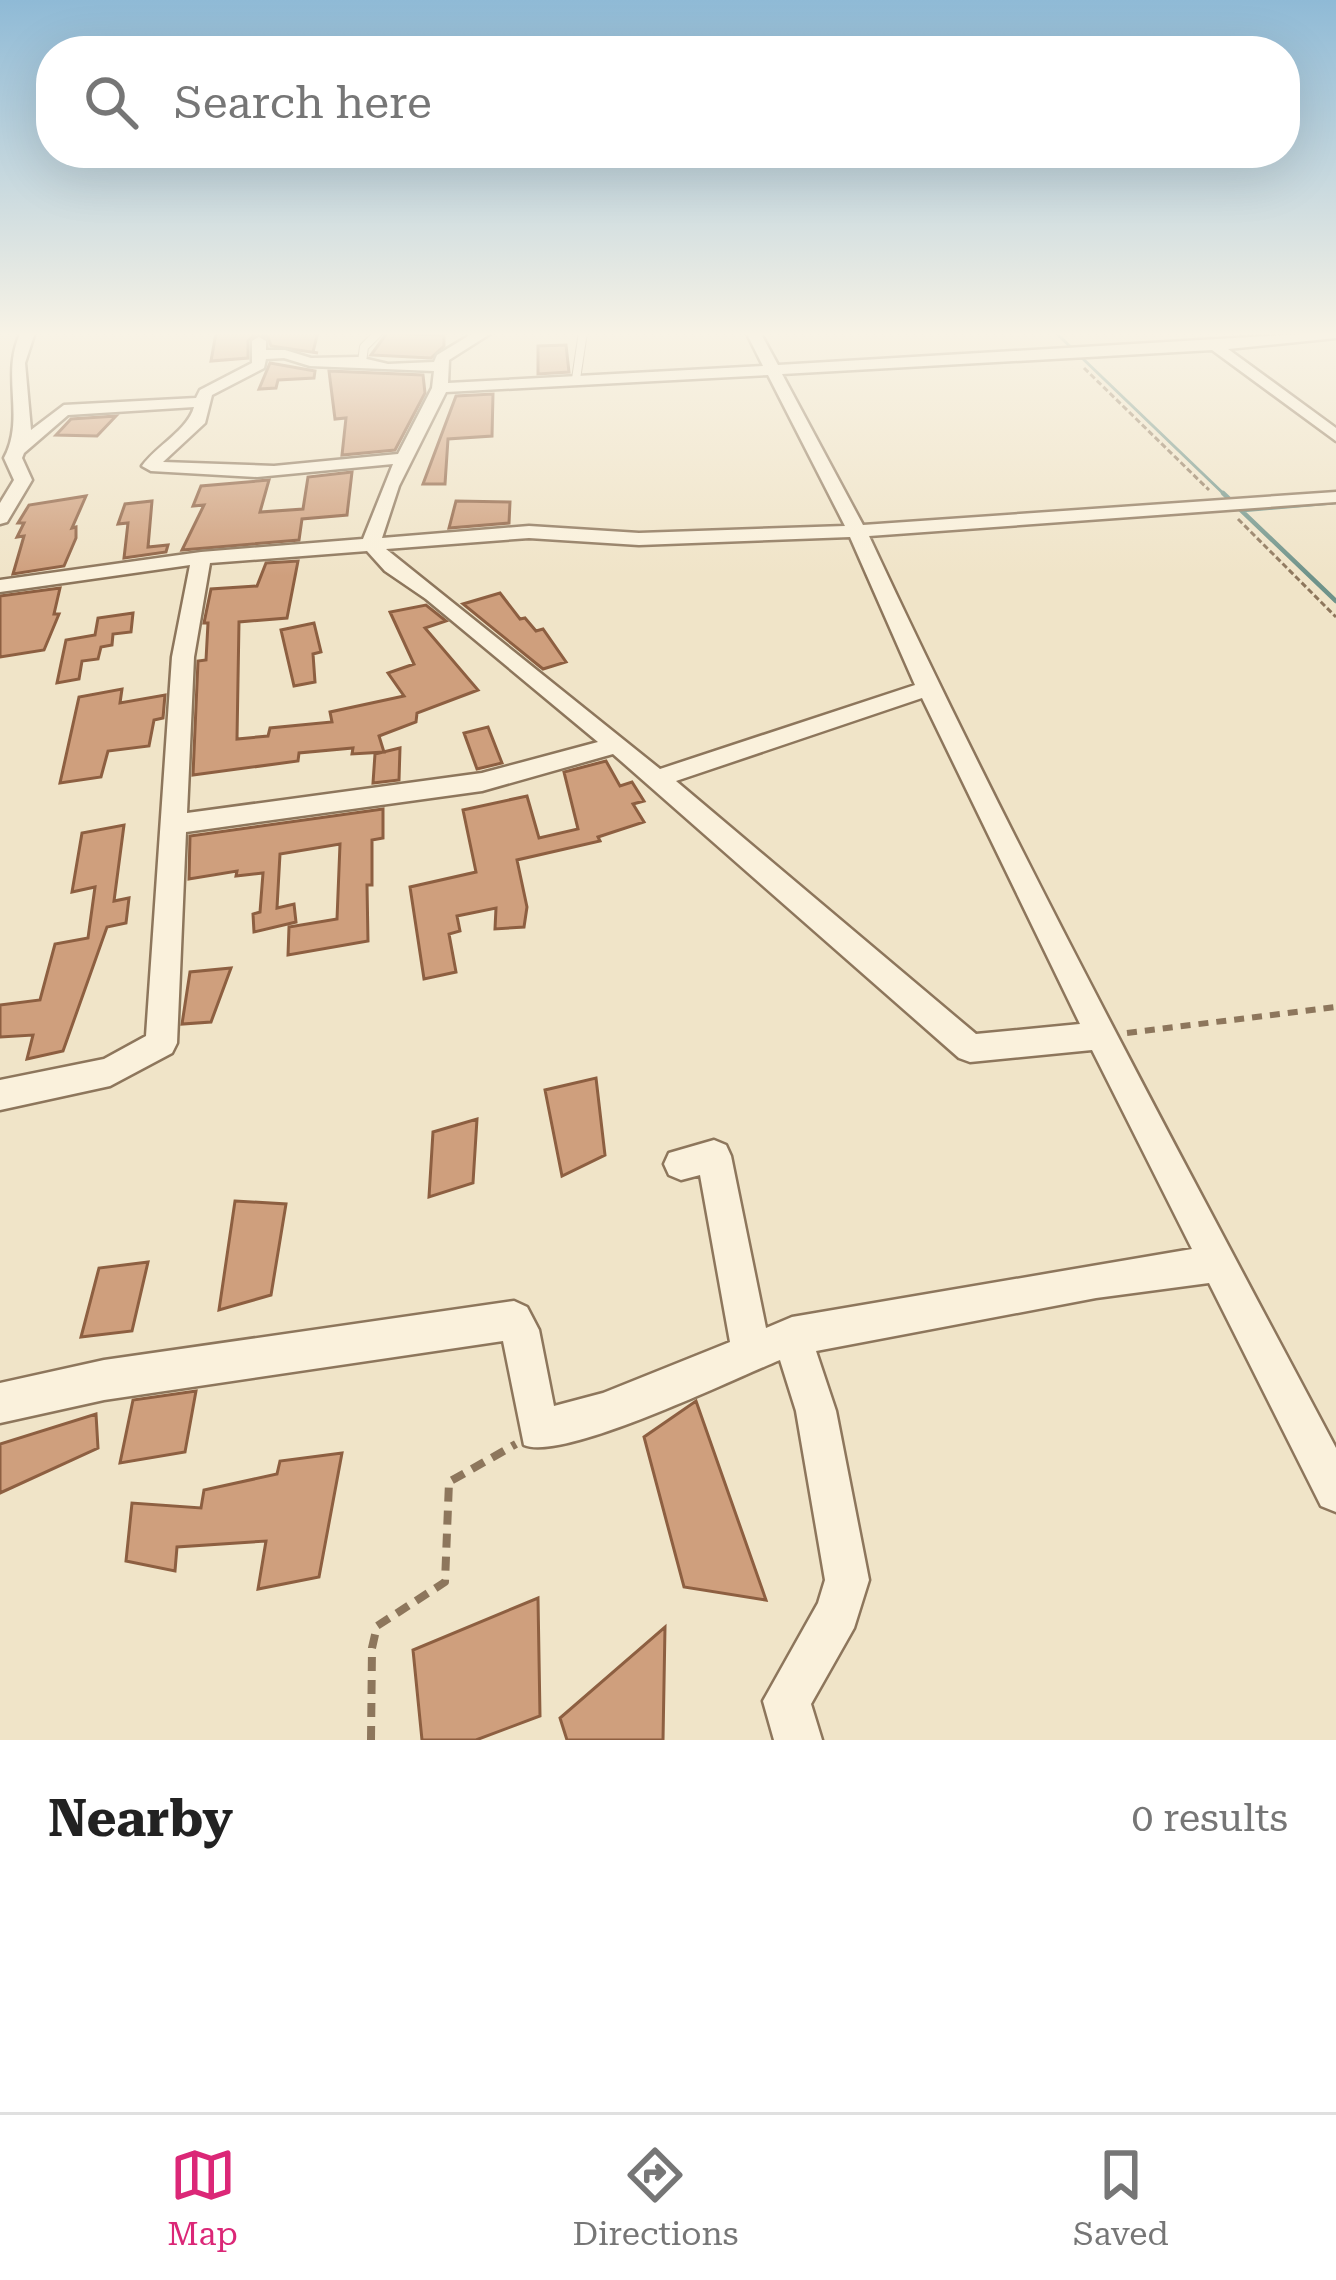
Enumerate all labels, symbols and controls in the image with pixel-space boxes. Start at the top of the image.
search box [36,36,1300,168]
icon: search [78,69,144,135]
text: Search here [174,76,432,129]
text: Nearby [48,1789,233,1848]
text: 0 results [1131,1795,1288,1841]
tab: Map [167,2142,238,2253]
tab: Directions [572,2142,738,2253]
tab: Saved [1073,2142,1169,2253]

